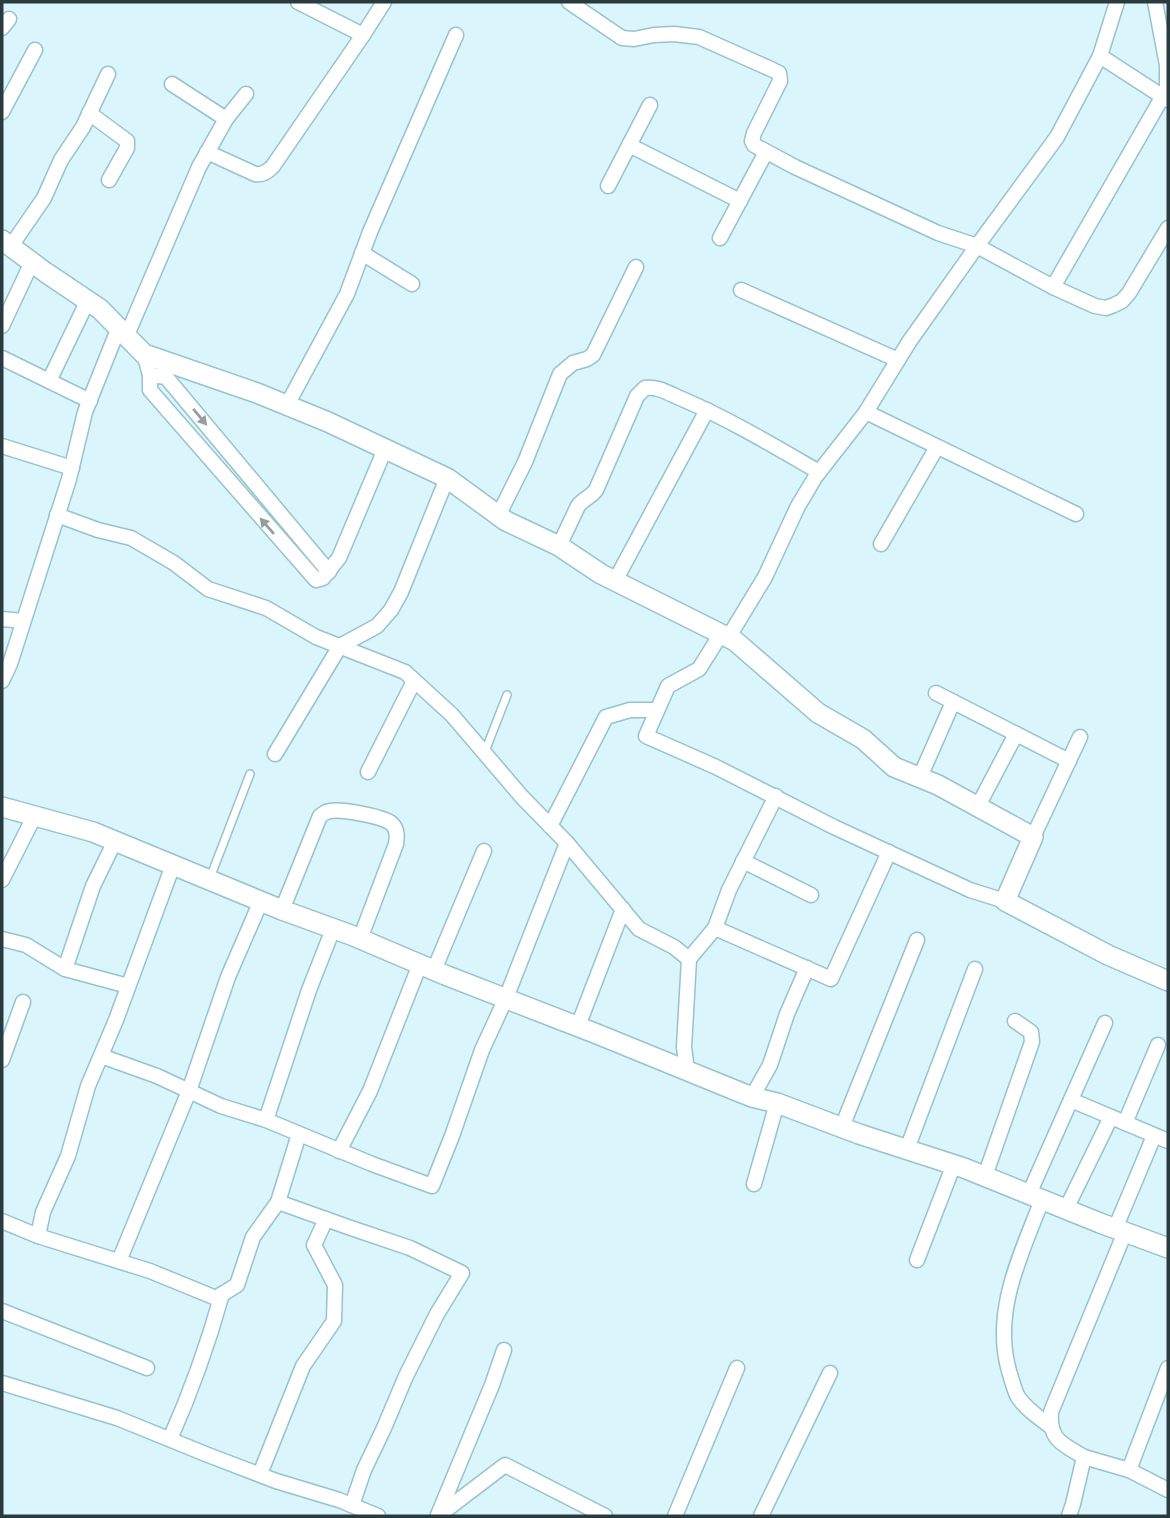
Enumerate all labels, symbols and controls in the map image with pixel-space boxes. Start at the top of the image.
one-way arrow [192,409,207,426]
one-way arrow [259,517,275,535]

